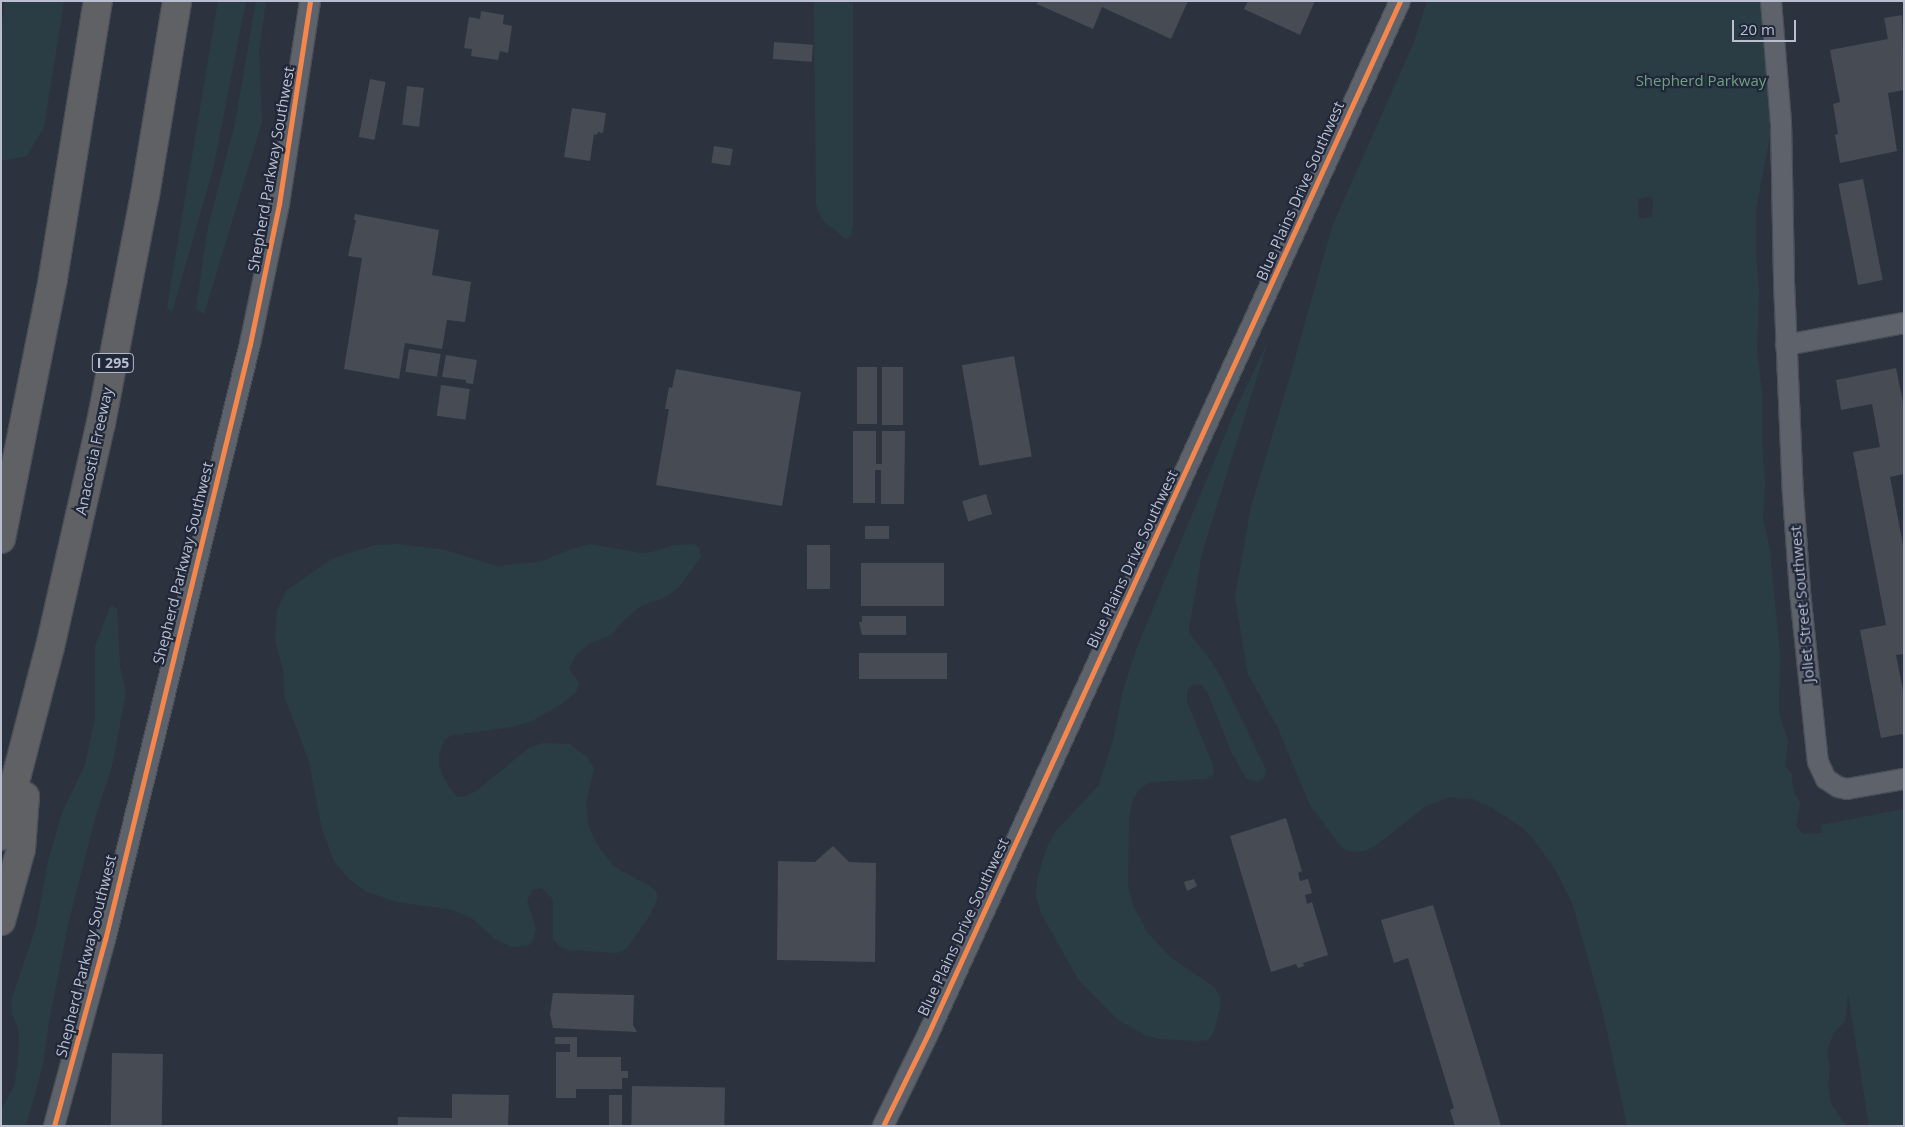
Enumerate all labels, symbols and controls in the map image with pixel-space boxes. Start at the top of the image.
scale bar [1735,10,1799,42]
text: 20 m [1740,19,1775,39]
street label: Shepherd Parkway Southwest [244,65,298,273]
park label: Shepherd Parkway [1636,72,1766,90]
street label: Blue Plains Drive Southwest [1252,99,1348,283]
road number: I 295 [92,352,134,374]
street label: Anacostia Freeway [72,386,116,516]
street label: Shepherd Parkway Southwest [149,460,217,666]
street label: Blue Plains Drive Southwest [1083,467,1181,651]
street label: Joliet Street Southwest [1786,525,1818,683]
street label: Blue Plains Drive Southwest [914,835,1012,1019]
street label: Shepherd Parkway Southwest [52,853,120,1059]

